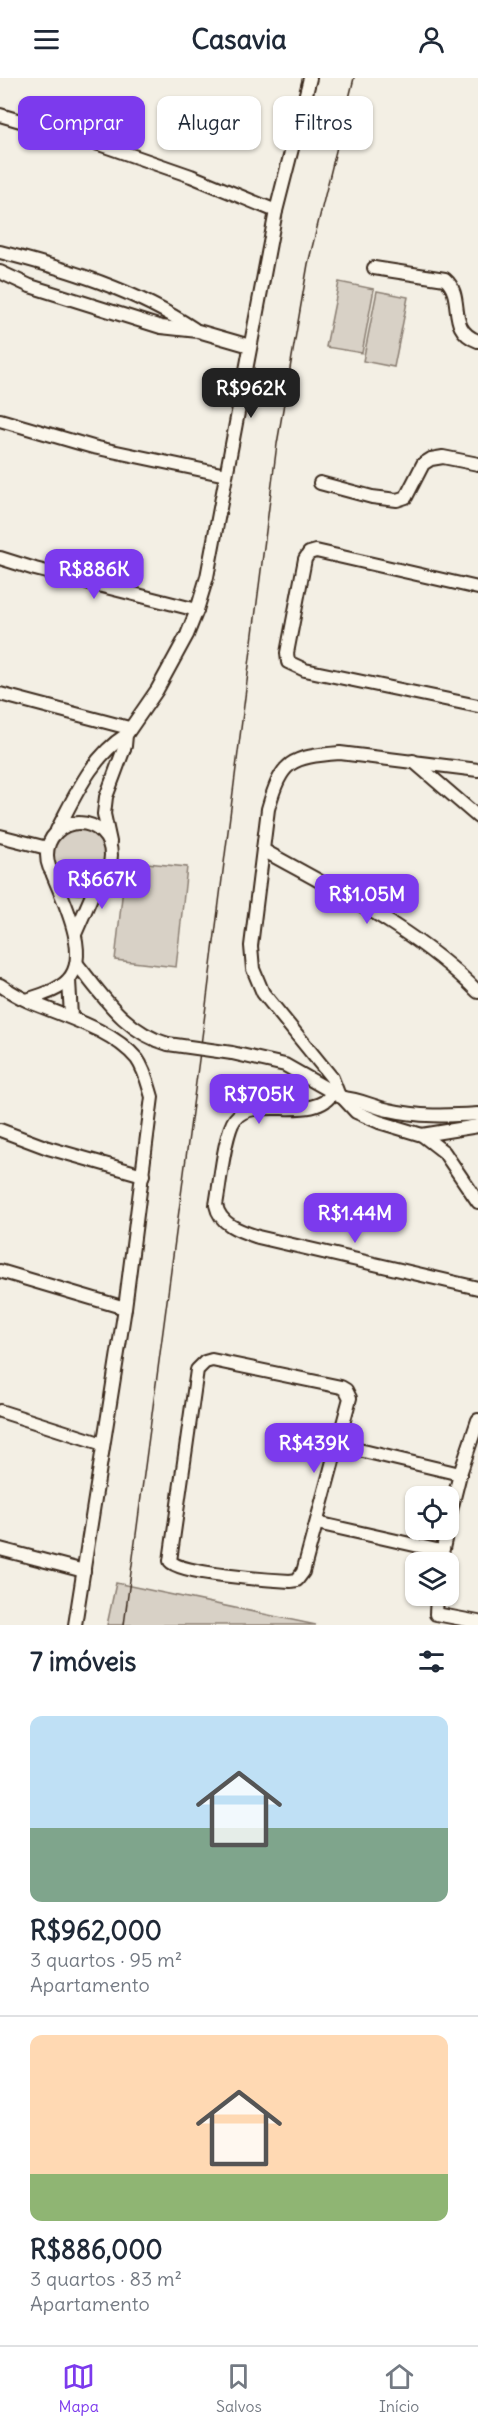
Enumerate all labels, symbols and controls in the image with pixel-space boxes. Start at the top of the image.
text: Casavia [191,22,287,56]
icon: menu [30,23,63,56]
icon: person [415,23,448,56]
chip: Comprar [18,96,145,150]
chip: Alugar [157,96,261,150]
chip: Filtros [273,96,373,150]
pin: R$962K [202,368,300,419]
text: R$962K [216,375,286,400]
pin: R$886K [45,549,143,600]
text: R$886K [59,556,129,581]
pin: R$667K [53,859,151,910]
text: R$667K [67,866,137,891]
pin: R$1.05M [312,874,422,925]
text: R$1.05M [329,881,405,906]
pin: R$705K [210,1074,308,1125]
text: R$705K [224,1081,294,1106]
pin: R$1.44M [300,1193,410,1244]
text: R$1.44M [318,1200,392,1225]
pin: R$439K [265,1423,363,1474]
text: R$439K [279,1430,349,1455]
map controls [405,1486,459,1606]
button: locate [405,1486,459,1540]
button: layers [405,1552,459,1606]
text: 7 imóveis [30,1645,136,1678]
icon: filters [415,1645,448,1678]
icon: home [185,1755,293,1863]
text: R$962,000 [30,1914,162,1947]
text: 3 quartos · 95 m² [30,1947,182,1972]
text: Apartamento [30,1972,150,1997]
icon: home [185,2074,293,2182]
text: R$886,000 [30,2233,163,2266]
text: 3 quartos · 83 m² [30,2266,182,2291]
text: Apartamento [30,2291,150,2316]
tab: Mapa [59,2360,99,2416]
tab: Salvos [216,2360,262,2416]
tab: Início [379,2360,419,2416]

